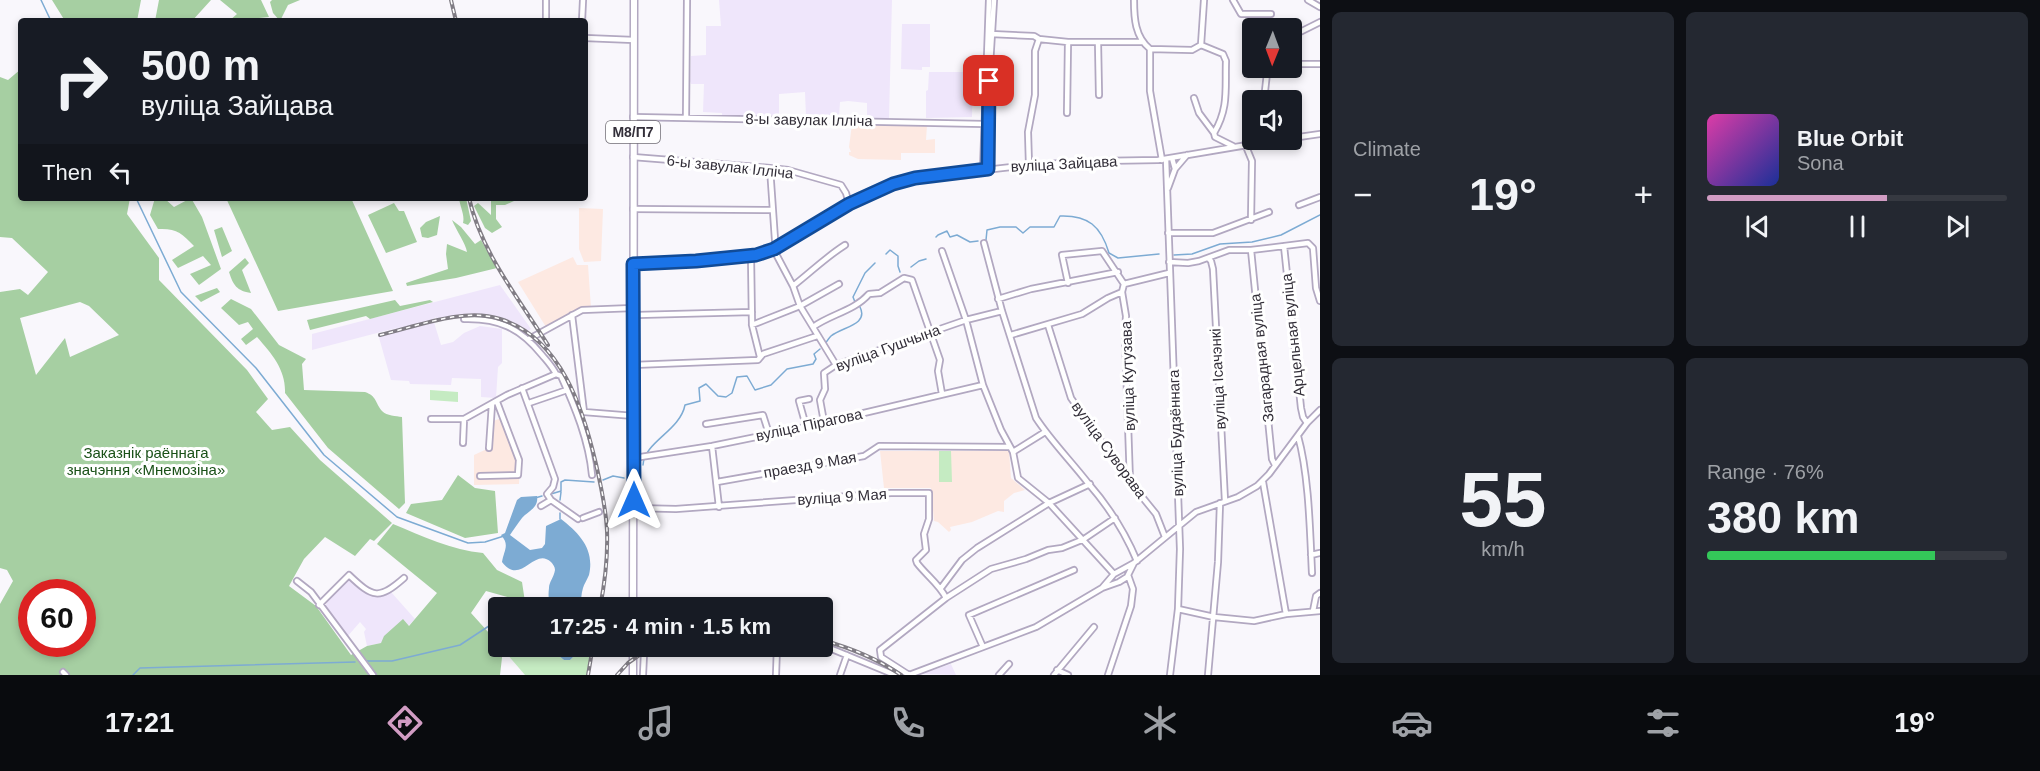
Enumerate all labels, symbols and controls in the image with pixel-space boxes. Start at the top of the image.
north arrow [1242,18,1302,78]
map controls [1242,18,1302,150]
icon: right [42,42,120,120]
text: 500 m [141,42,260,89]
pin [963,55,1014,106]
icon: arrive [972,64,1005,97]
button: sound [1242,90,1302,150]
text: вуліца Зайцава [141,91,333,121]
street label: 8-ы завулак Ілліча [745,110,873,129]
road number: М8/П7 [606,121,660,143]
text: Blue Orbit [1797,126,1903,151]
text: Climate [1353,138,1421,160]
street label: 6-ы завулак Ілліча [666,151,795,182]
street label: вуліца Зайцава [1010,152,1118,175]
text: Sona [1797,152,1844,174]
icon: left [104,156,137,189]
text: Then [42,160,92,185]
text: 19° [1469,169,1537,220]
text: − [1353,176,1372,213]
text: + [1634,176,1653,213]
icon: previous [1741,210,1774,243]
icon: pause [1841,210,1874,243]
icon: next [1941,210,1974,243]
street label: Арцельная вуліца [1278,272,1307,398]
street label: Загарадная вуліца [1246,292,1277,423]
street label: вуліца Кутузава [1117,320,1138,431]
street label: вуліца Гушчына [833,321,943,374]
street label: вуліца Ісачэнкі [1206,328,1229,430]
street label: вуліца Будзённага [1165,369,1186,497]
street label: вуліца Суворава [1069,398,1151,502]
street label: вуліца Пірагова [754,405,864,444]
park label: Заказнік раённага значэння «Мнемозіна» [67,444,225,478]
street label: праезд 9 Мая [762,448,858,481]
text: 55 [1460,455,1546,543]
text: Range · 76% [1707,461,1824,483]
position arrow [602,468,666,532]
street label: вуліца 9 Мая [797,485,887,508]
text: 380 km [1707,492,1860,543]
text: km/h [1481,538,1525,560]
speed limit sign: 60 [18,579,96,657]
text: 17:25 · 4 min · 1.5 km [550,614,771,639]
icon: directions [384,702,426,744]
icon: music [635,702,677,744]
icon: phone [887,702,929,744]
icon: climate [1139,702,1181,744]
icon: car [1391,702,1433,744]
icon: filters [1642,702,1684,744]
text: 17:21 [105,708,174,738]
text: 19° [1894,708,1935,738]

